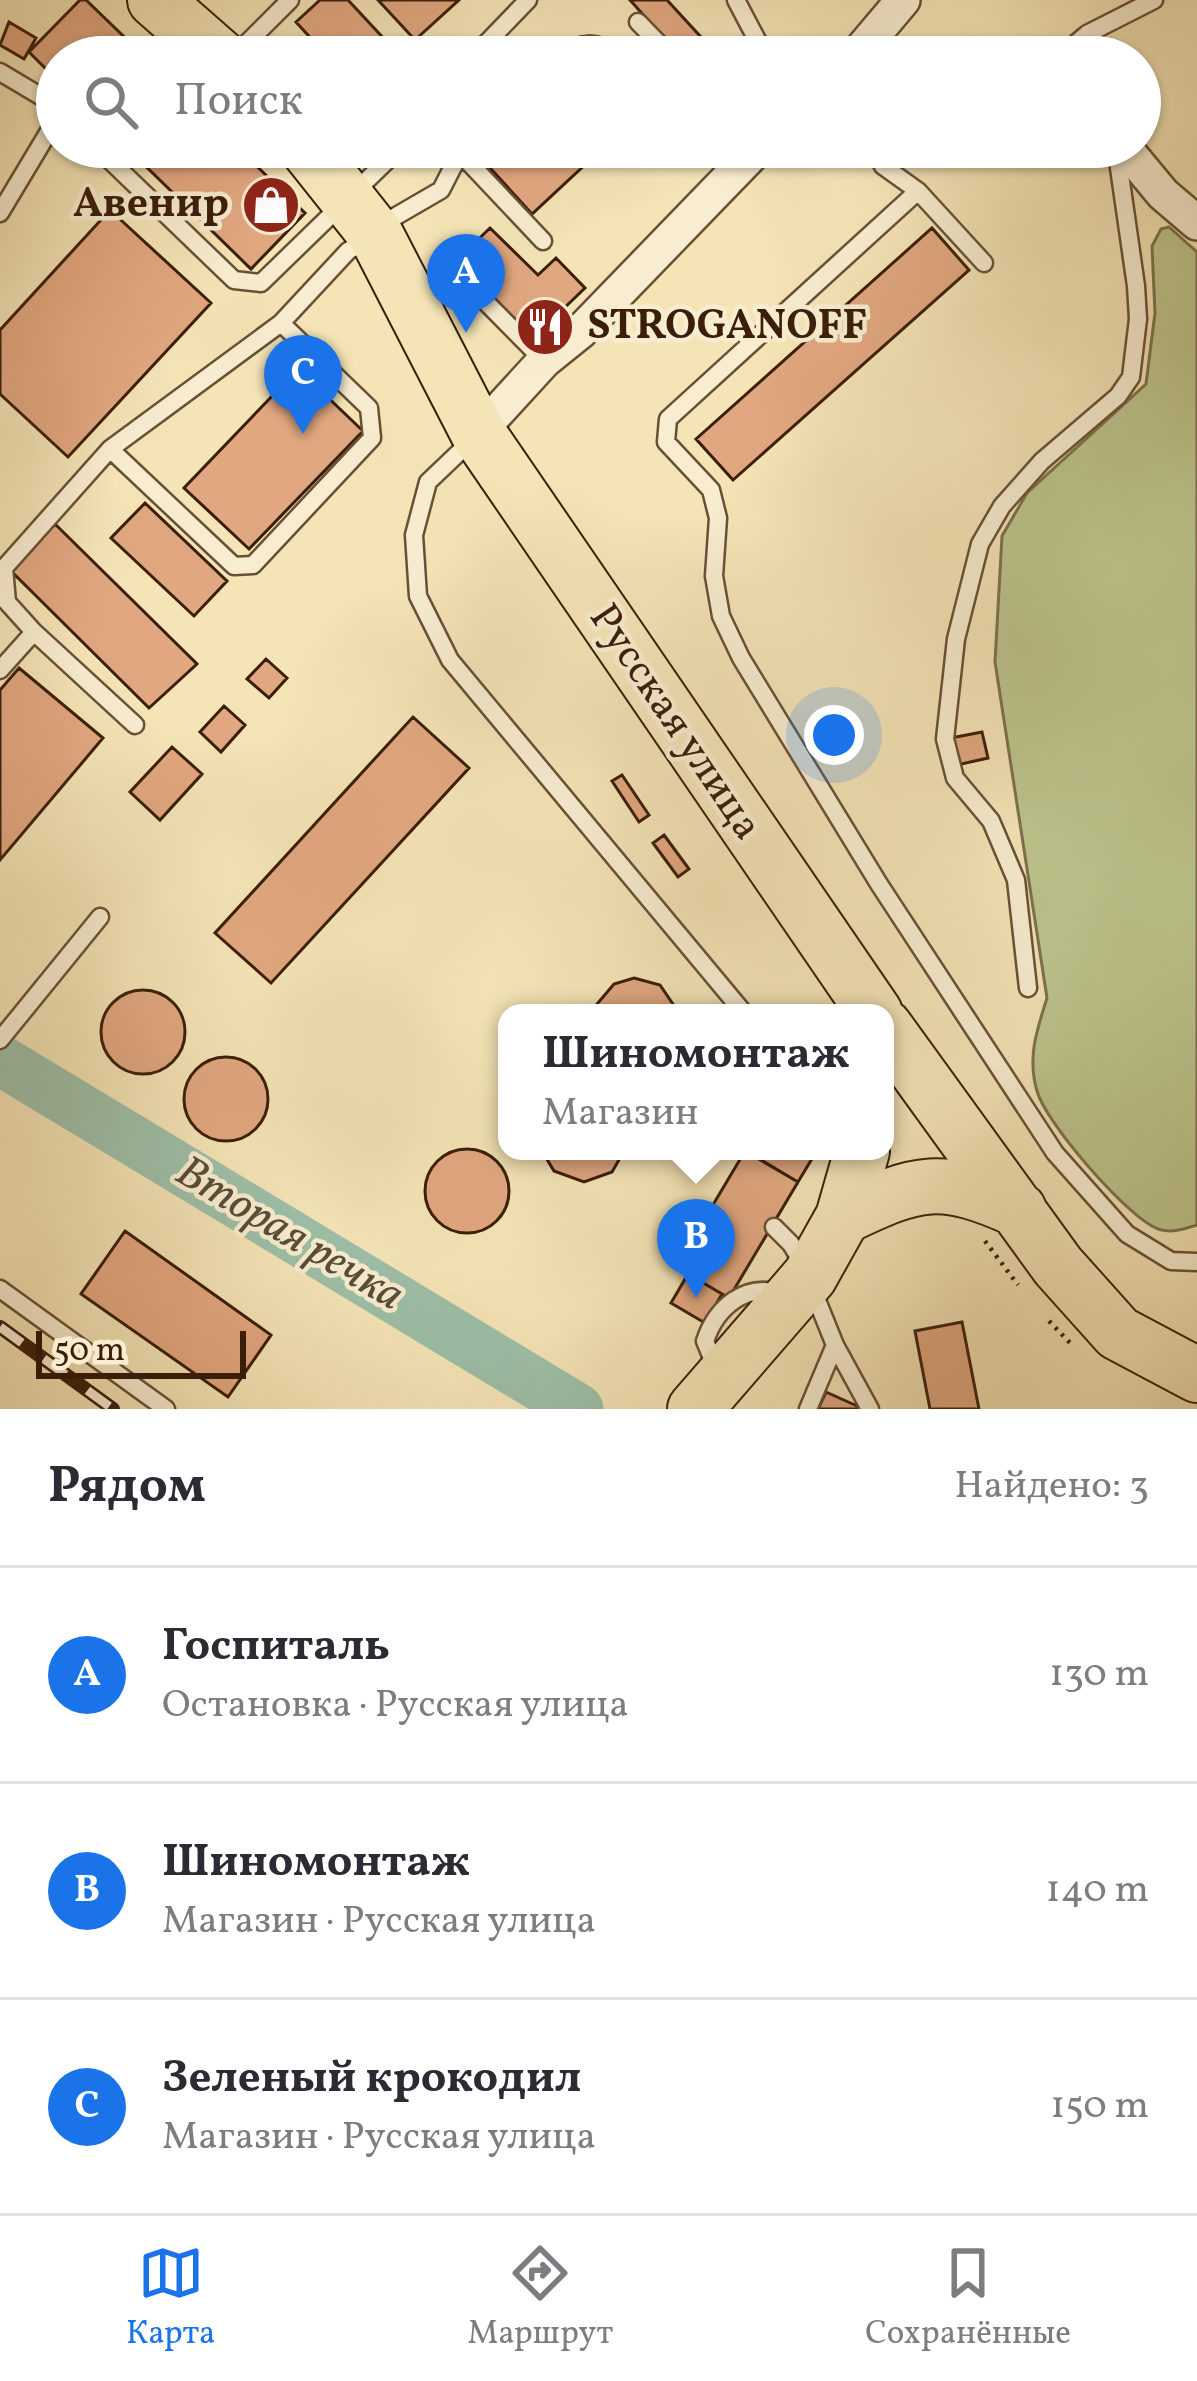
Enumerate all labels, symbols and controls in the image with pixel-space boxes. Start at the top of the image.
search box [36,36,1161,168]
icon: search [78,69,144,135]
text: Поиск [174,71,303,134]
shop icon: Авенир [240,174,302,236]
place label: Авенир [73,176,229,235]
pin: A [427,234,505,333]
restaurant icon: STROGANOFF [514,296,576,358]
place label: STROGANOFF [587,298,867,357]
pin: C [264,335,342,434]
street label: Русская улица [573,593,775,853]
your location [804,705,864,765]
popup [498,1004,894,1160]
text: Шиномонтаж [542,1024,850,1087]
text: Магазин [542,1087,699,1141]
water label: Вторая речка [163,1142,415,1328]
pin: B [657,1199,735,1298]
scale bar [36,1325,246,1378]
text: 50 m [54,1329,125,1375]
text: Рядом [48,1452,206,1523]
text: Найдено: 3 [954,1460,1149,1514]
text: Госпиталь [162,1616,390,1679]
text: A [73,1648,101,1702]
text: 130 m [1049,1648,1149,1702]
text: Остановка · Русская улица [162,1679,629,1733]
text: Шиномонтаж [162,1832,470,1895]
text: B [74,1864,100,1918]
text: 140 m [1046,1864,1149,1918]
text: Магазин · Русская улица [162,1895,596,1949]
text: Зеленый крокодил [162,2048,581,2111]
text: C [74,2080,100,2134]
text: 150 m [1050,2080,1149,2134]
text: Магазин · Русская улица [162,2111,596,2165]
tab: Карта [126,2240,216,2358]
tab: Маршрут [468,2240,613,2358]
tab: Сохранённые [865,2240,1071,2358]

